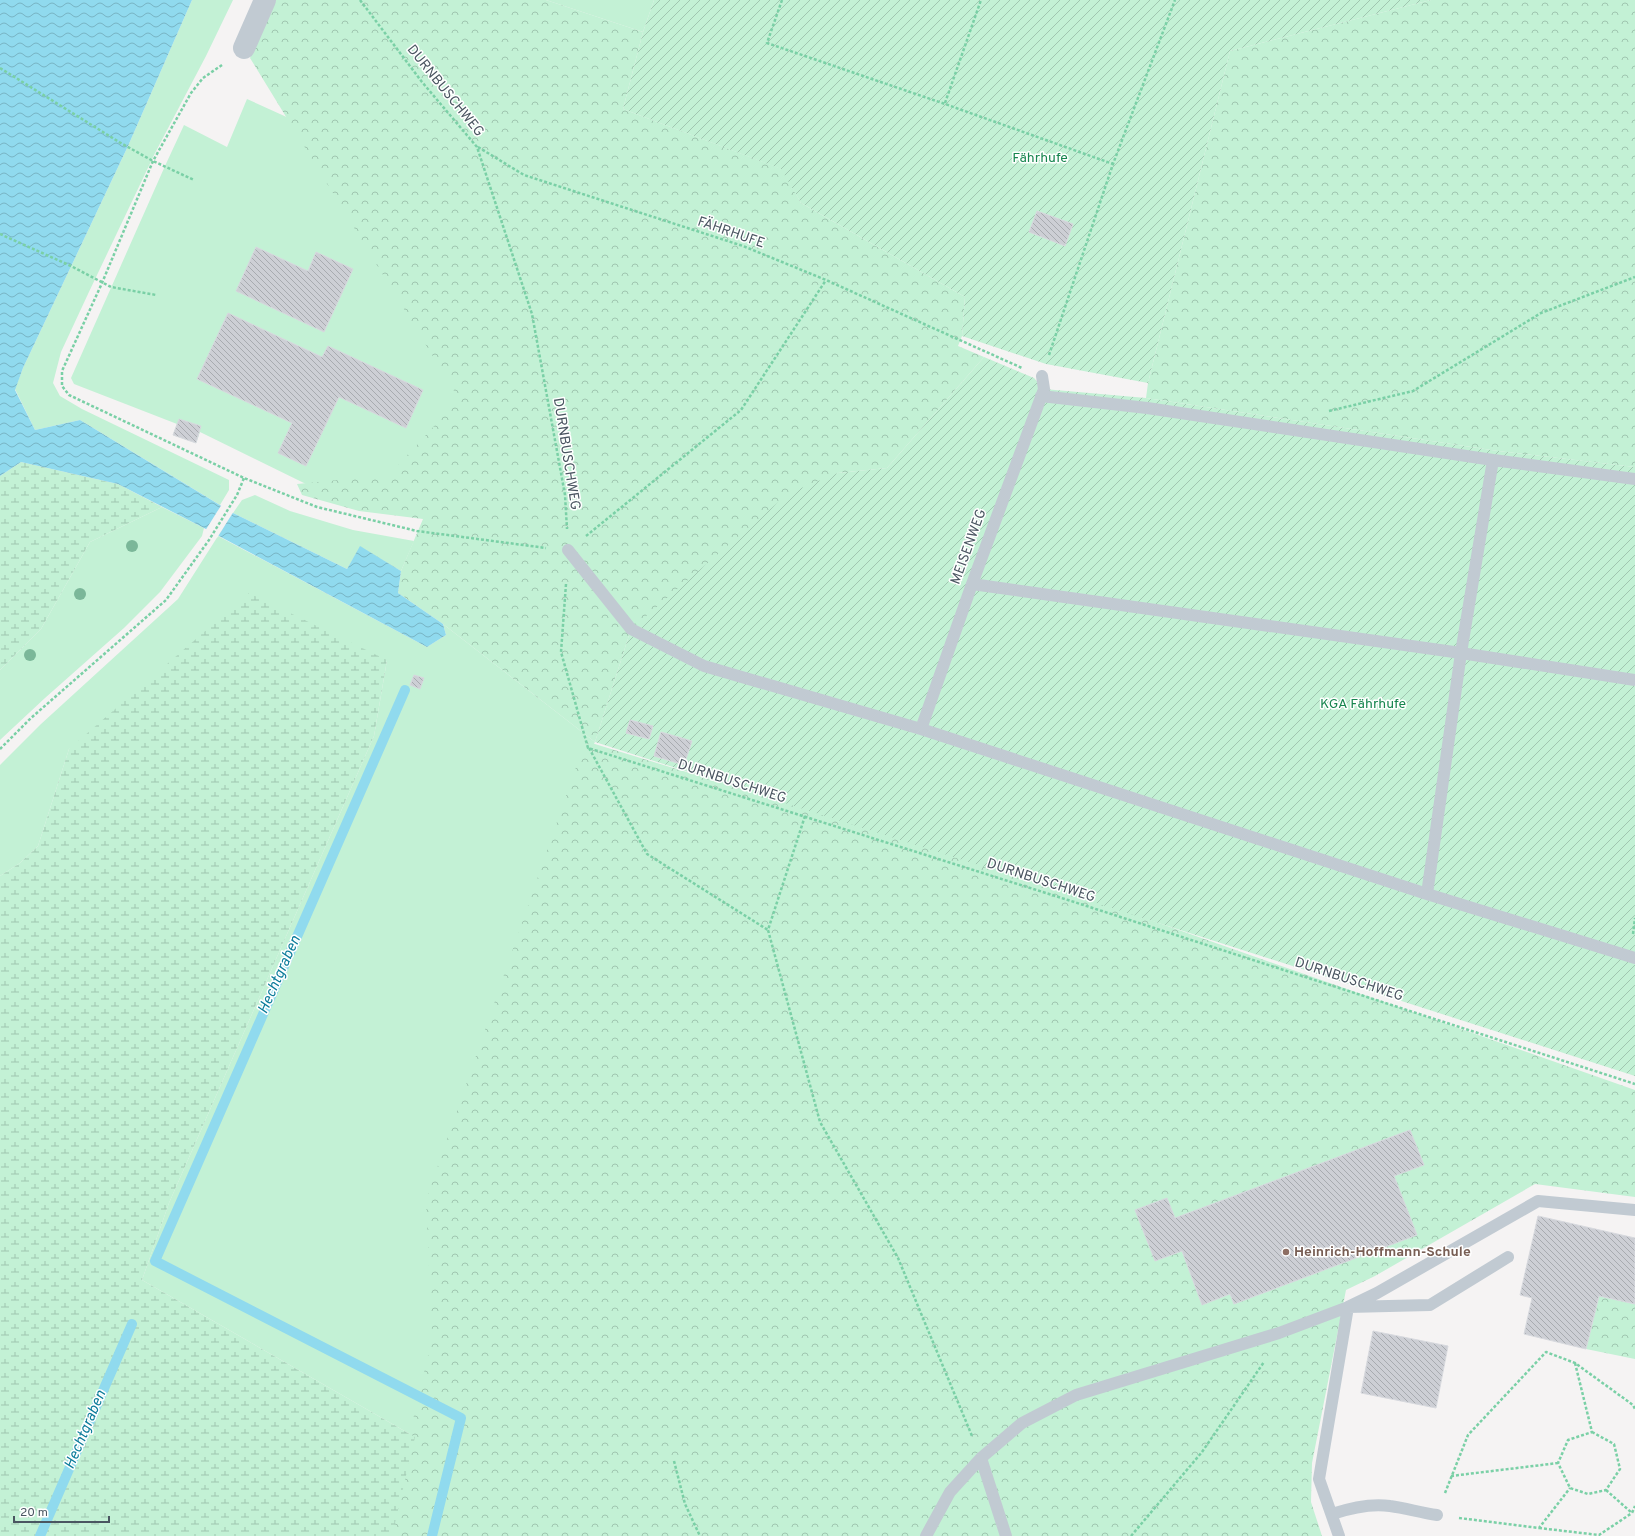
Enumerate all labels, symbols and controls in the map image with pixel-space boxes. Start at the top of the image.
street label: DURNBUSCHWEG [403,42,487,140]
park label: Fährhufe [1012,150,1068,167]
street label: FÄHRHUFE [695,213,767,252]
street label: DURNBUSCHWEG [549,397,583,511]
street label: MEISENWEG [947,507,991,587]
park label: KGA Fährhufe [1320,696,1406,713]
street label: DURNBUSCHWEG [676,756,788,808]
street label: DURNBUSCHWEG [985,855,1097,907]
water label: Hechtgraben [254,933,306,1017]
street label: DURNBUSCHWEG [1293,954,1405,1006]
place label: Heinrich-Hoffmann-Schule [1294,1244,1471,1261]
marker: Heinrich-Hoffmann-Schule [1281,1247,1291,1257]
water label: Hechtgraben [61,1388,111,1472]
scale bar [14,1498,109,1524]
text: 20 m [20,1505,48,1521]

